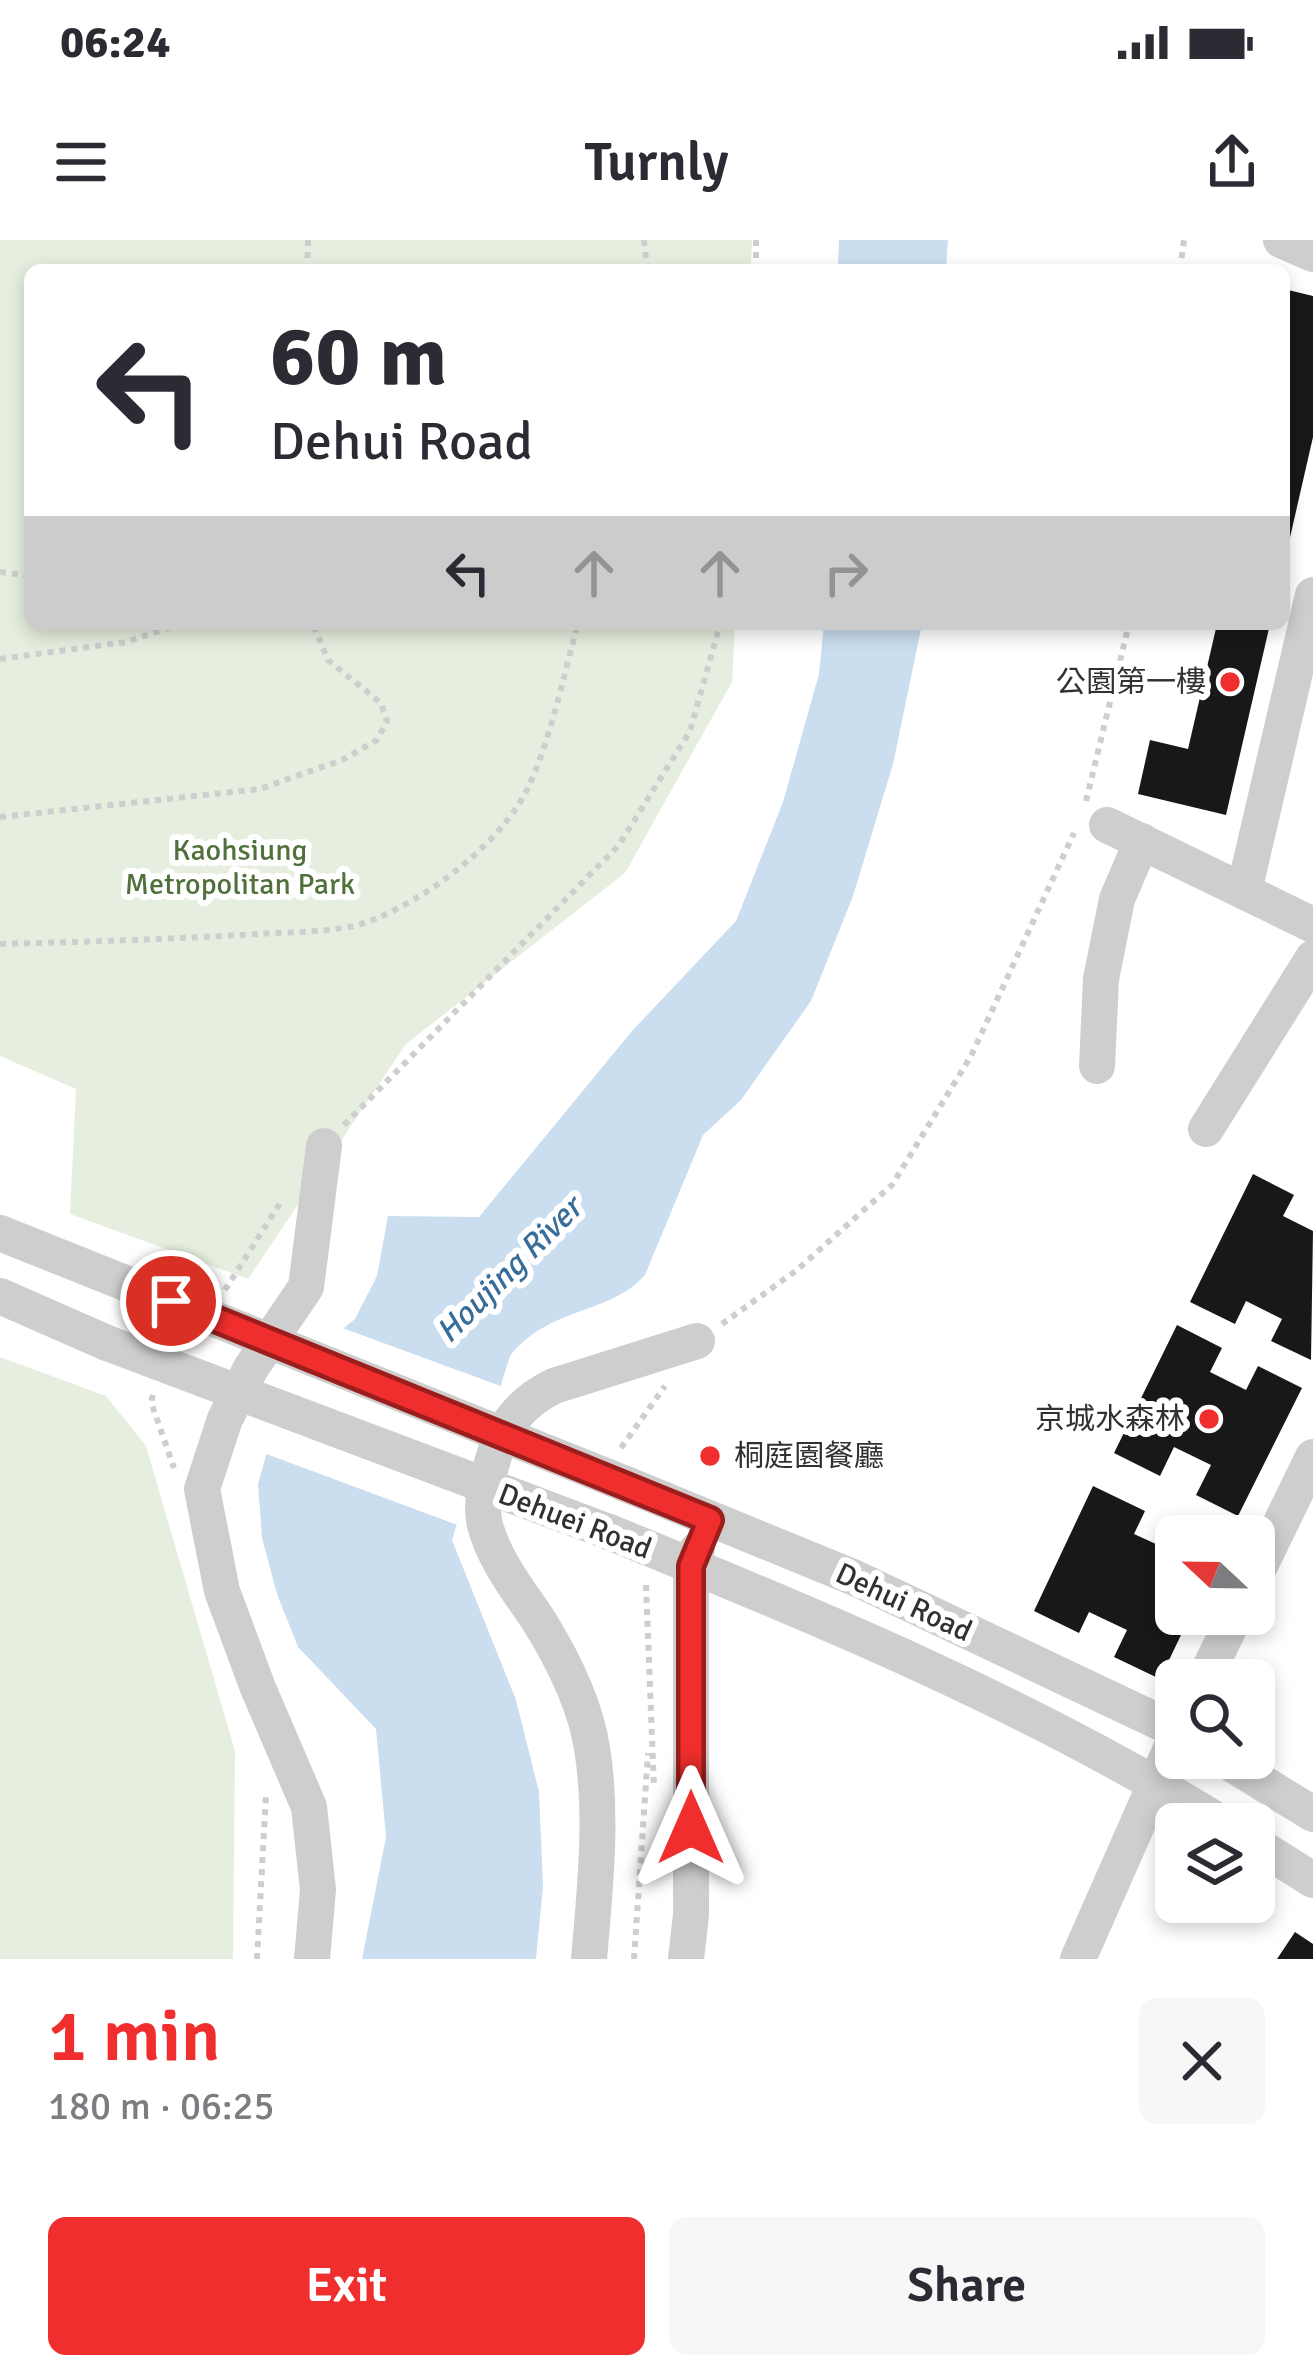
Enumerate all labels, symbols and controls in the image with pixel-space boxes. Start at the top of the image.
text: 06:24 [60,15,170,70]
icon: menu [48,129,114,195]
text: Turnly [584,129,729,196]
icon: share [1199,129,1265,195]
text: 60 m [270,305,447,409]
icon: left [72,312,228,468]
text: Dehui Road [270,408,533,475]
icon: left [435,540,501,606]
icon: ahead [561,540,627,606]
icon: ahead [687,540,753,606]
icon: right [813,540,879,606]
place label: 公園第一樓 [1056,664,1206,701]
marker: 公園第一樓 [1217,669,1243,695]
park label: Kaohsiung Metropolitan Park [125,832,355,903]
water label: Houjing River [427,1185,594,1352]
pin [120,1250,222,1352]
icon: arrive [138,1268,204,1334]
place label: 京城水森林 [1035,1401,1185,1438]
marker: 京城水森林 [1196,1406,1222,1432]
place label: 桐庭園餐廳 [734,1438,884,1475]
marker: 桐庭園餐廳 [697,1443,723,1469]
street label: Dehuei Road [493,1475,657,1568]
north arrow [1155,1515,1275,1635]
map controls [1155,1515,1275,1923]
street label: Dehui Road [830,1555,978,1650]
button: search [1155,1659,1275,1779]
position arrow [628,1765,754,1891]
button: layers [1155,1803,1275,1923]
text: 1 min [48,1992,220,2081]
button: close [1139,1998,1265,2124]
text: 180 m · 06:25 [48,2082,275,2130]
button: Exit [48,2217,645,2355]
button: Share [669,2217,1265,2355]

